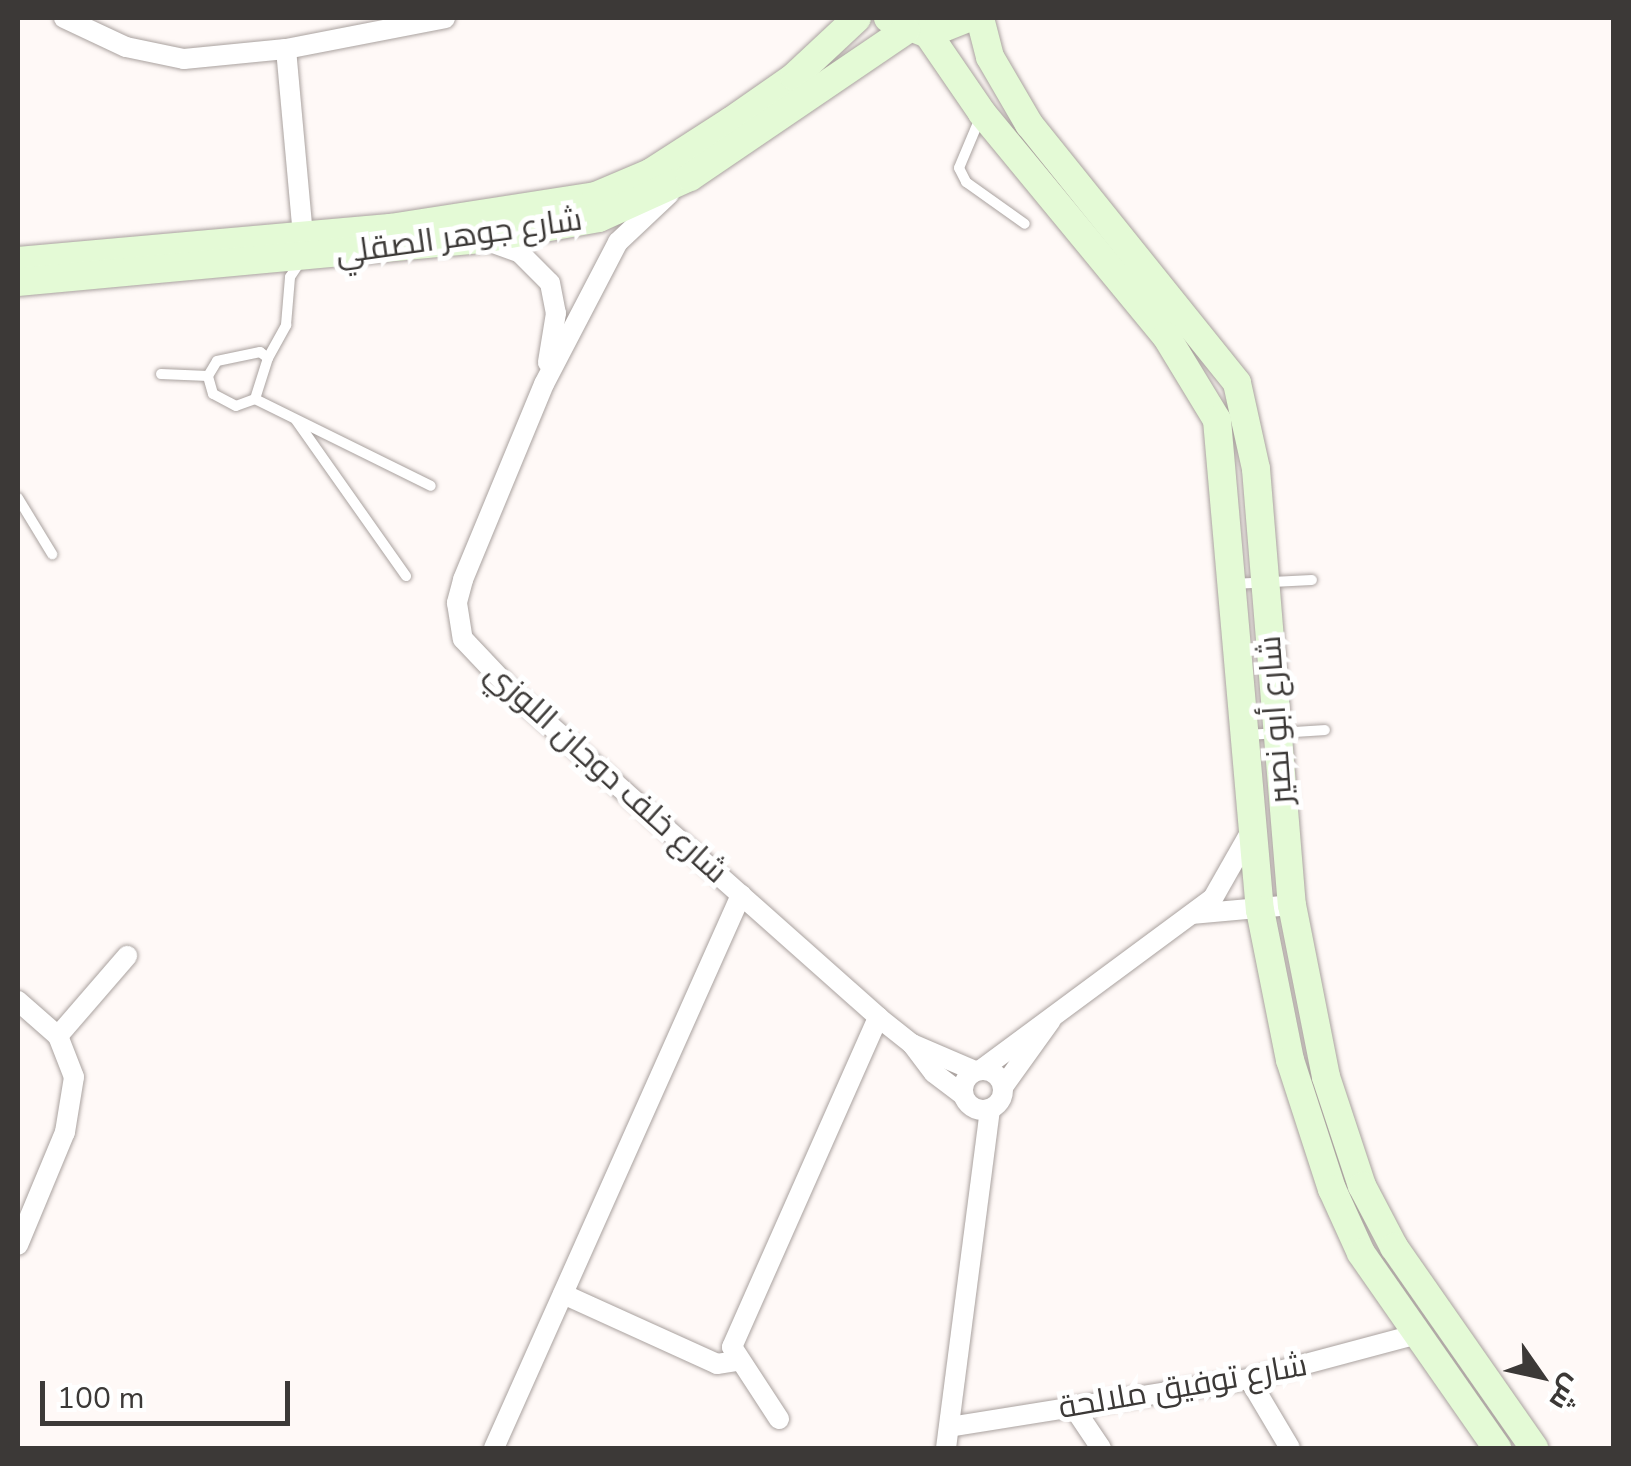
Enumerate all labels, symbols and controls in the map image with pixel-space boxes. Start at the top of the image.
street label: شارع جوهر الصقلي [333,201,585,273]
street label: شارع أبو نصير [1251,634,1301,806]
street label: شارع خلف دوجان اللوزي [477,654,735,892]
north arrow [1491,1326,1591,1426]
street label: شارع توفيق ملالحة [1056,1346,1310,1428]
scale bar [45,1361,295,1423]
text: ش [1540,1367,1592,1418]
text: 100 m [57,1378,144,1419]

